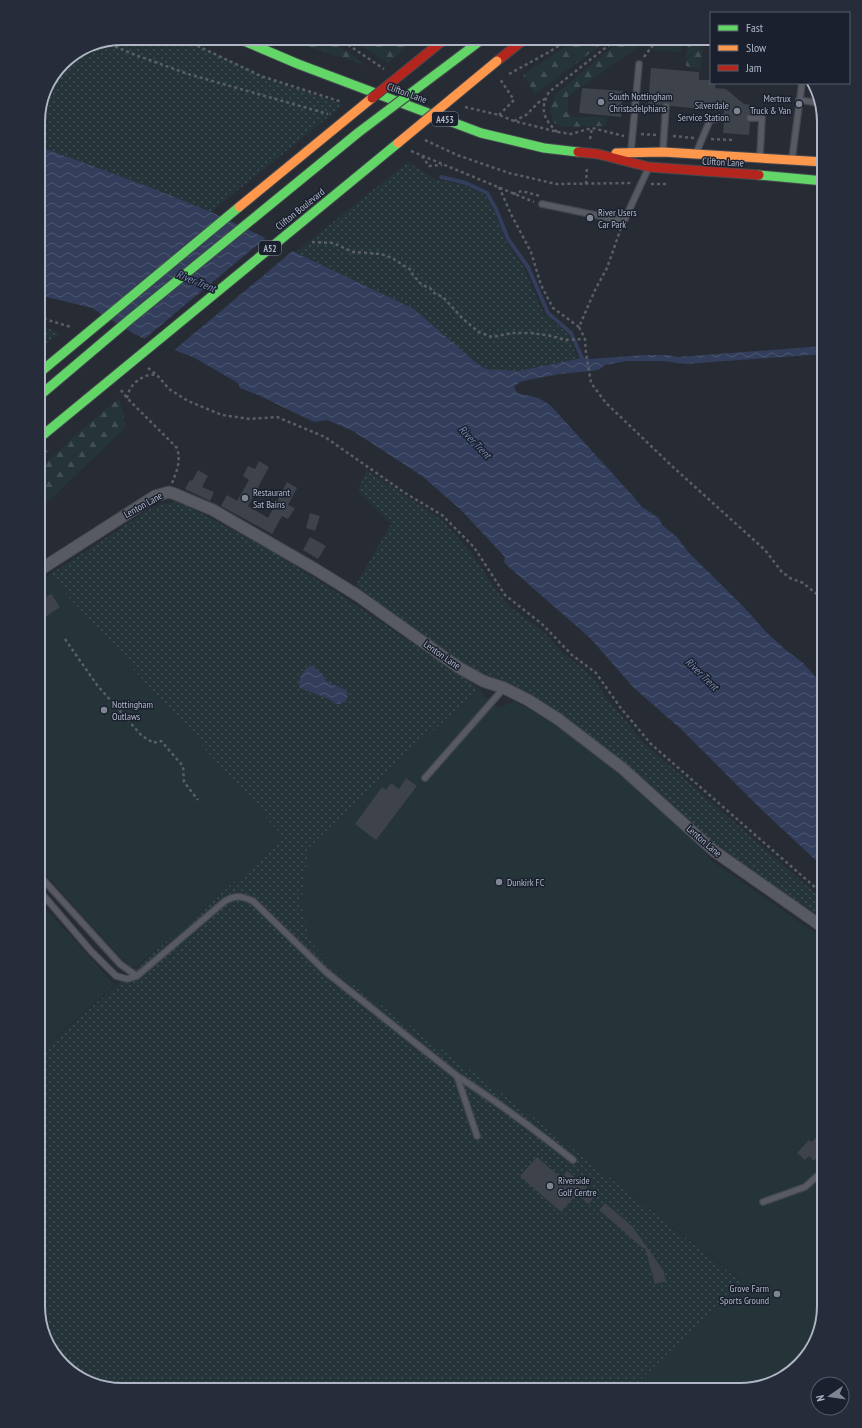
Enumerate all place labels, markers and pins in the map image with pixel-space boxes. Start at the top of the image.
place label: South Nottingham Christadelphians [609,90,672,115]
place label: Mertrux Truck & Van [750,92,791,117]
marker: South Nottingham Christadelphians [596,97,606,107]
place label: Silverdale Service Station [678,99,729,124]
marker: Mertrux Truck & Van [794,99,804,109]
marker: Silverdale Service Station [732,106,742,116]
place label: River Users Car Park [598,206,637,231]
marker: River Users Car Park [585,213,595,223]
place label: Restaurant Sat Bains [253,486,290,511]
marker: Restaurant Sat Bains [240,493,250,503]
place label: Nottingham Outlaws [112,698,153,723]
marker: Nottingham Outlaws [99,705,109,715]
place label: Dunkirk FC [507,876,545,889]
marker: Dunkirk FC [494,877,504,887]
place label: Riverside Golf Centre [558,1174,597,1199]
marker: Riverside Golf Centre [545,1181,555,1191]
place label: Grove Farm Sports Ground [720,1282,769,1307]
marker: Grove Farm Sports Ground [772,1289,782,1299]

